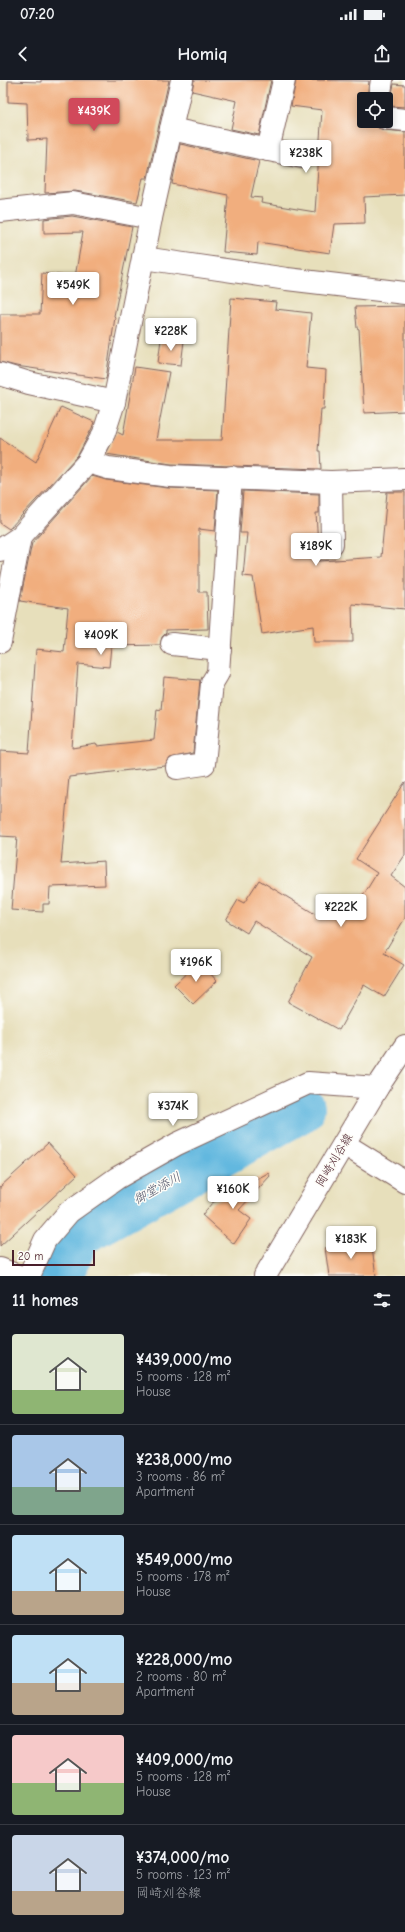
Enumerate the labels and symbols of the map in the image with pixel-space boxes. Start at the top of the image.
pin: ¥439K [66,98,122,132]
pin: ¥238K [278,140,334,174]
pin: ¥549K [45,272,101,306]
pin: ¥228K [143,318,199,352]
pin: ¥189K [288,533,344,567]
pin: ¥409K [73,622,129,656]
pin: ¥222K [313,894,369,928]
pin: ¥196K [168,949,224,983]
pin: ¥374K [145,1093,201,1127]
street label: 岡崎刈谷線 [313,1131,355,1189]
water label: 御堂添川 [131,1169,183,1207]
pin: ¥160K [205,1176,261,1210]
pin: ¥183K [323,1226,379,1260]
scale bar [12,1248,95,1267]

